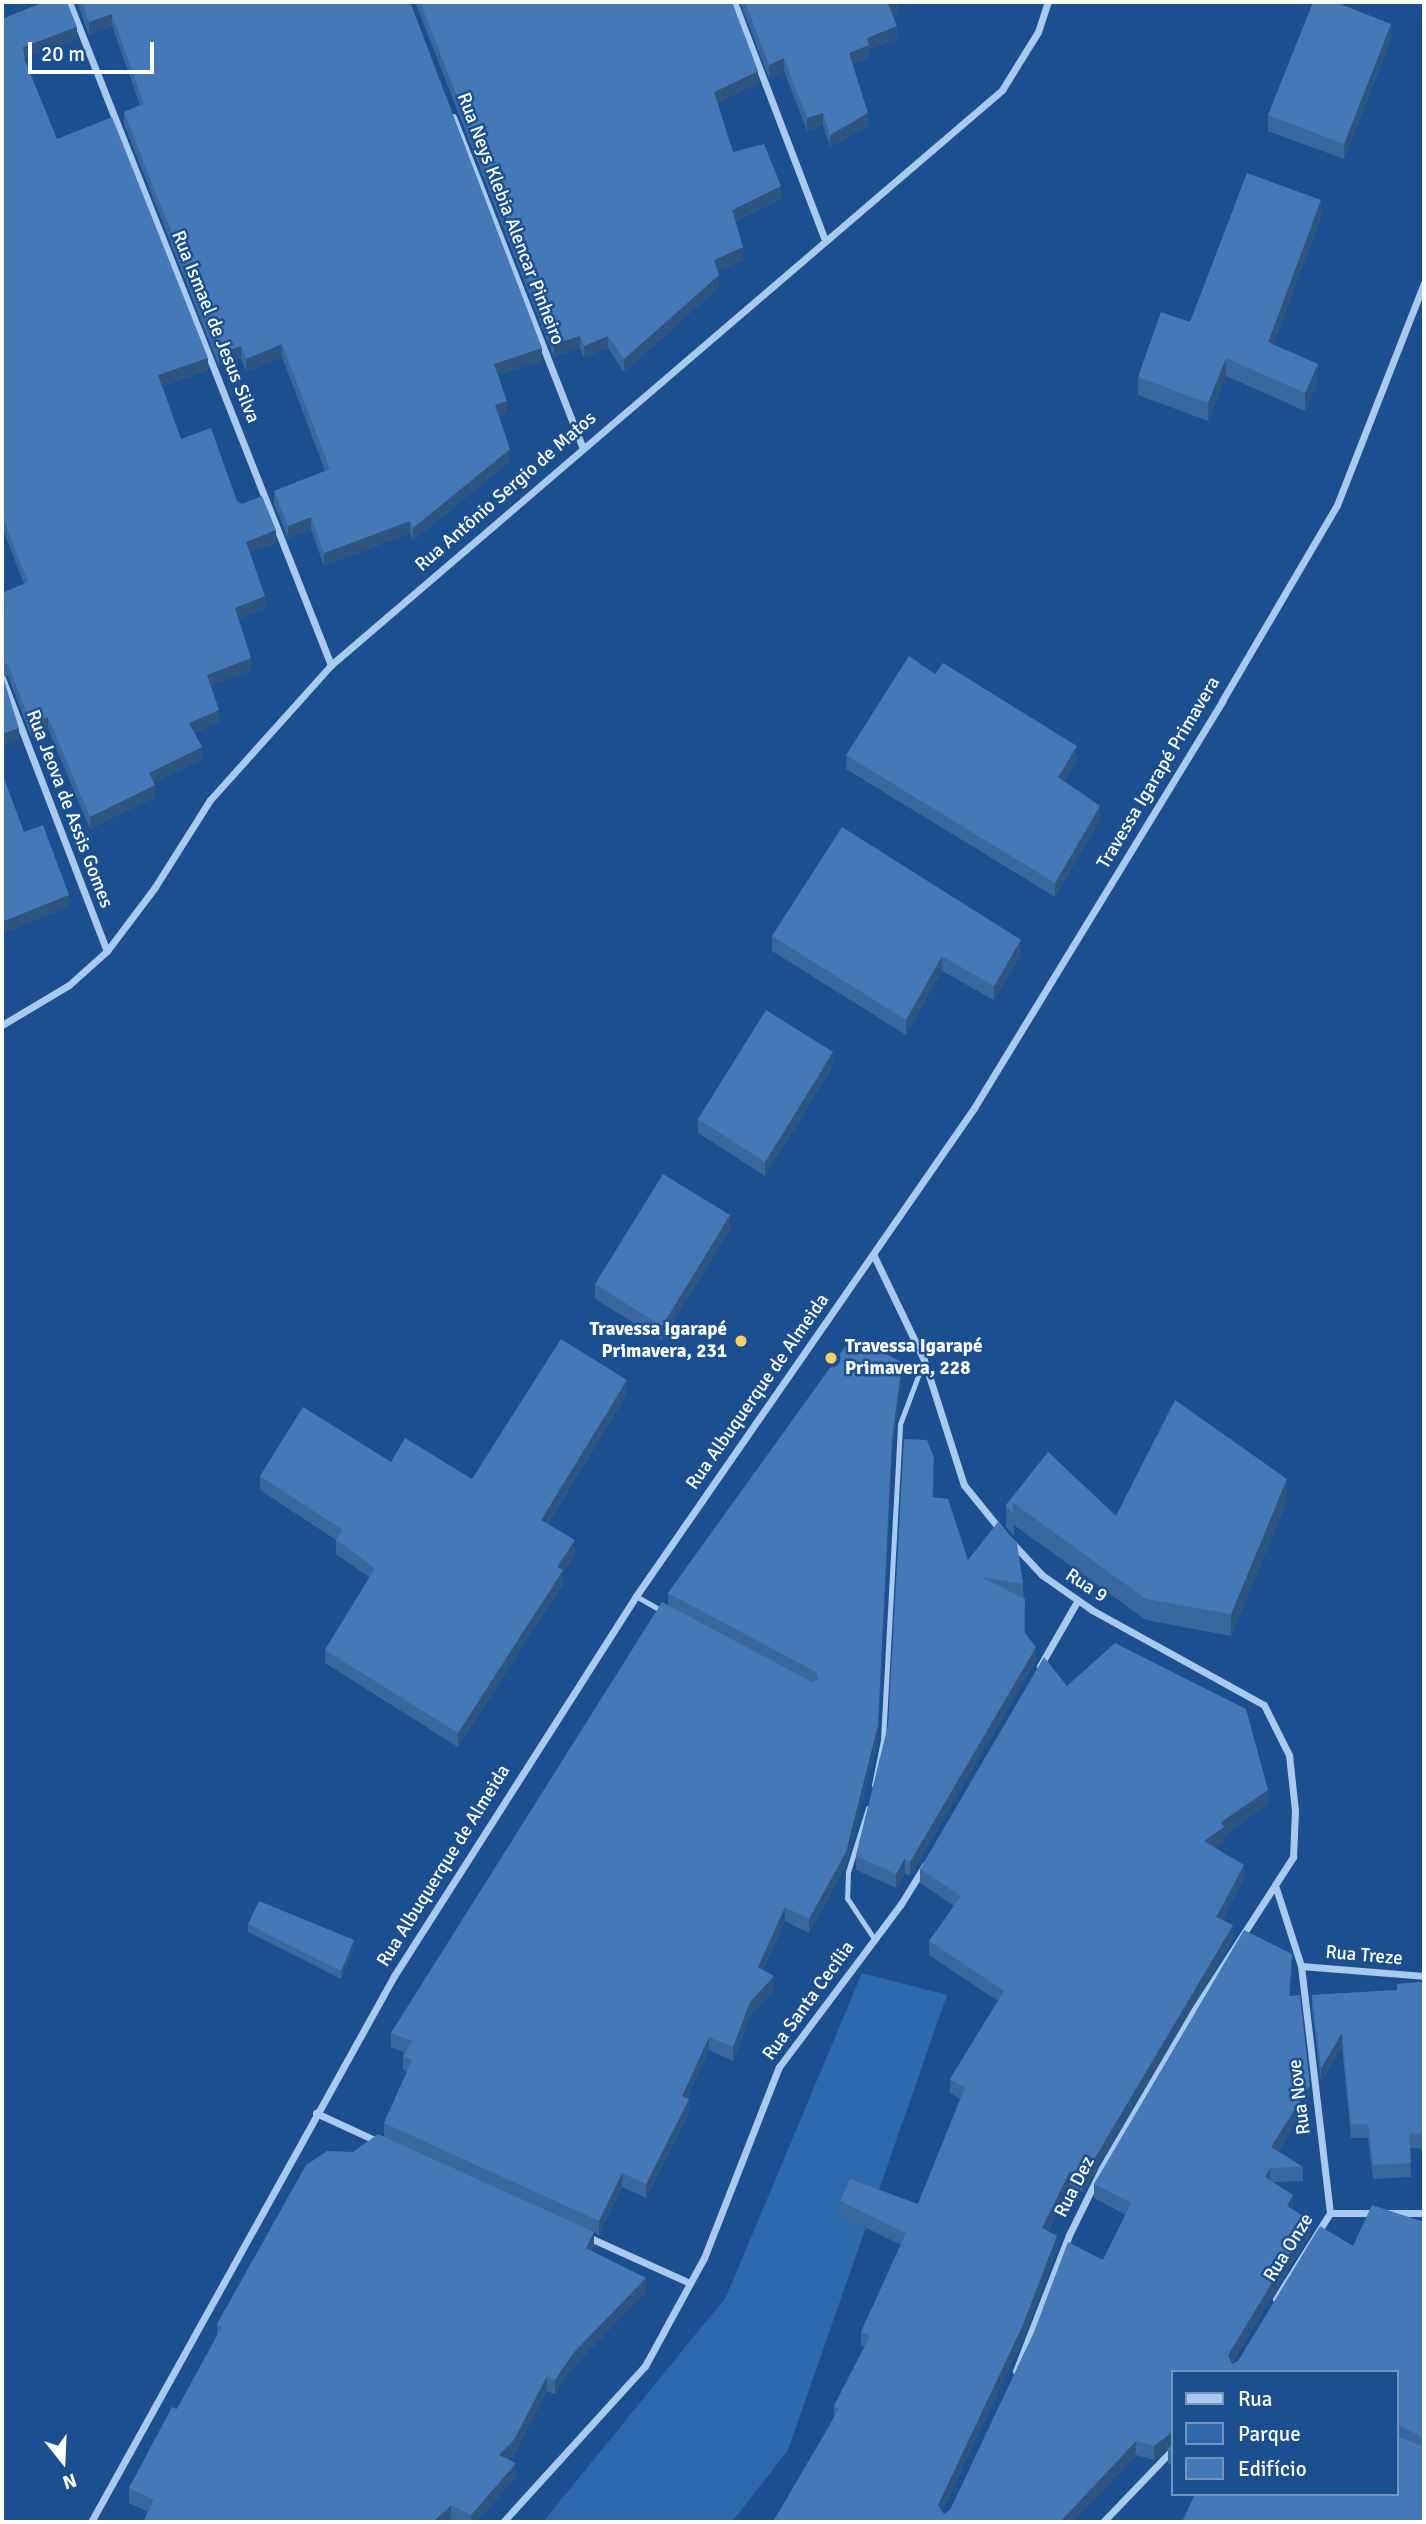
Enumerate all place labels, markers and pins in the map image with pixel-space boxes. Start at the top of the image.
place label: Travessa Igarapé Primavera, 231 [590,1319,727,1363]
marker: Travessa Igarapé Primavera, 231 [733,1333,749,1349]
place label: Travessa Igarapé Primavera, 228 [845,1336,982,1380]
marker: Travessa Igarapé Primavera, 228 [823,1350,839,1366]

